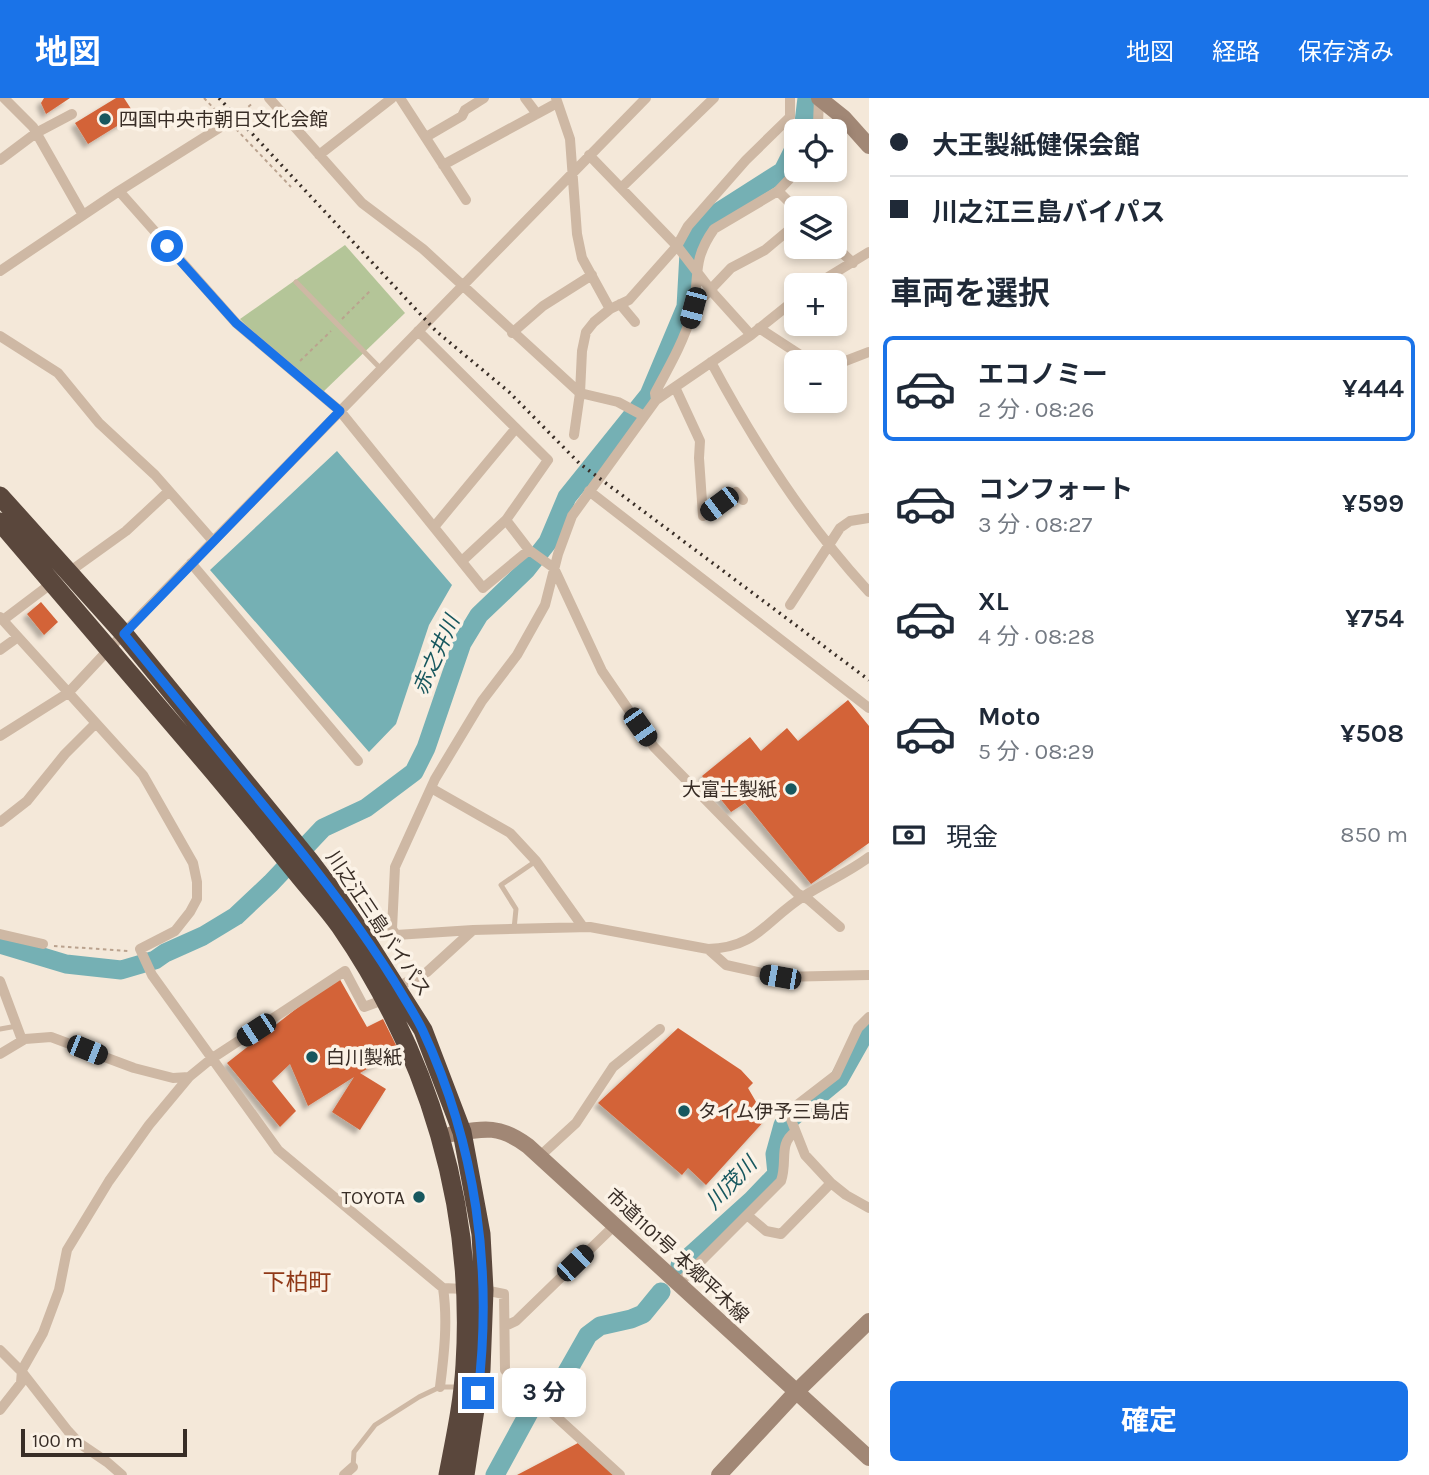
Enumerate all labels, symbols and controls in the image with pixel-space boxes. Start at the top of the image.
text: 地図 [35,33,101,71]
text: 地図 [1126,38,1174,66]
text: 経路 [1212,38,1260,66]
text: 保存済み [1298,38,1394,66]
place label: 四国中央市朝日文化会館 [119,109,328,131]
marker: 四国中央市朝日文化会館 [97,111,113,127]
map controls [784,119,847,413]
button: locate [784,119,847,182]
text: 大王製紙健保会館 [932,130,1140,161]
button: layers [784,196,847,259]
text: 川之江三島バイパス [932,197,1165,228]
route start [151,230,183,262]
button: + [784,273,847,336]
text: 車両を選択 [890,275,1050,312]
car [678,285,709,331]
button: − [784,350,847,413]
icon: car [894,357,957,420]
text: エコノミー [978,359,1108,390]
text: ¥444 [1342,373,1404,404]
text: 2 分 · 08:26 [978,396,1094,423]
icon: car [894,472,957,535]
text: コンフォート [978,474,1133,505]
car [696,483,743,525]
text: ¥599 [1342,488,1404,519]
text: 3 分 · 08:27 [978,511,1092,538]
text: XL [978,586,1009,617]
icon: car [894,587,957,650]
text: ¥754 [1345,603,1404,634]
water label: 赤之井川 [408,610,465,698]
text: 4 分 · 08:28 [978,623,1095,650]
text: Moto [978,701,1040,732]
icon: car [894,702,957,765]
car [620,704,661,750]
text: ¥508 [1340,718,1404,749]
text: 5 分 · 08:29 [978,738,1094,765]
place label: 大富士製紙 [682,779,777,801]
marker: 大富士製紙 [783,781,799,797]
icon: cash [890,816,928,854]
text: 850 m [1340,821,1408,848]
text: 現金 [946,822,998,853]
street label: 川之江三島バイパス [321,847,435,1000]
car [758,963,803,991]
car [233,1010,280,1050]
car [64,1032,111,1068]
place label: 白川製紙 [326,1047,402,1069]
marker: 白川製紙 [304,1049,320,1065]
place label: タイム伊予三島店 [698,1101,850,1123]
marker: タイム伊予三島店 [676,1103,692,1119]
water label: 川茂川 [700,1151,763,1214]
street label: 市道1101号 本郷平木線 [602,1184,753,1327]
place label: TOYOTA [342,1187,405,1209]
marker: TOYOTA [411,1189,427,1205]
car [553,1241,598,1285]
district label: 下柏町 [263,1269,332,1296]
callout: 3 分 [503,1368,586,1418]
route end [462,1377,494,1409]
text: 3 分 [522,1379,566,1406]
button: 確定 [890,1381,1408,1461]
scale bar [21,1426,187,1458]
text: 100 m [32,1430,83,1452]

